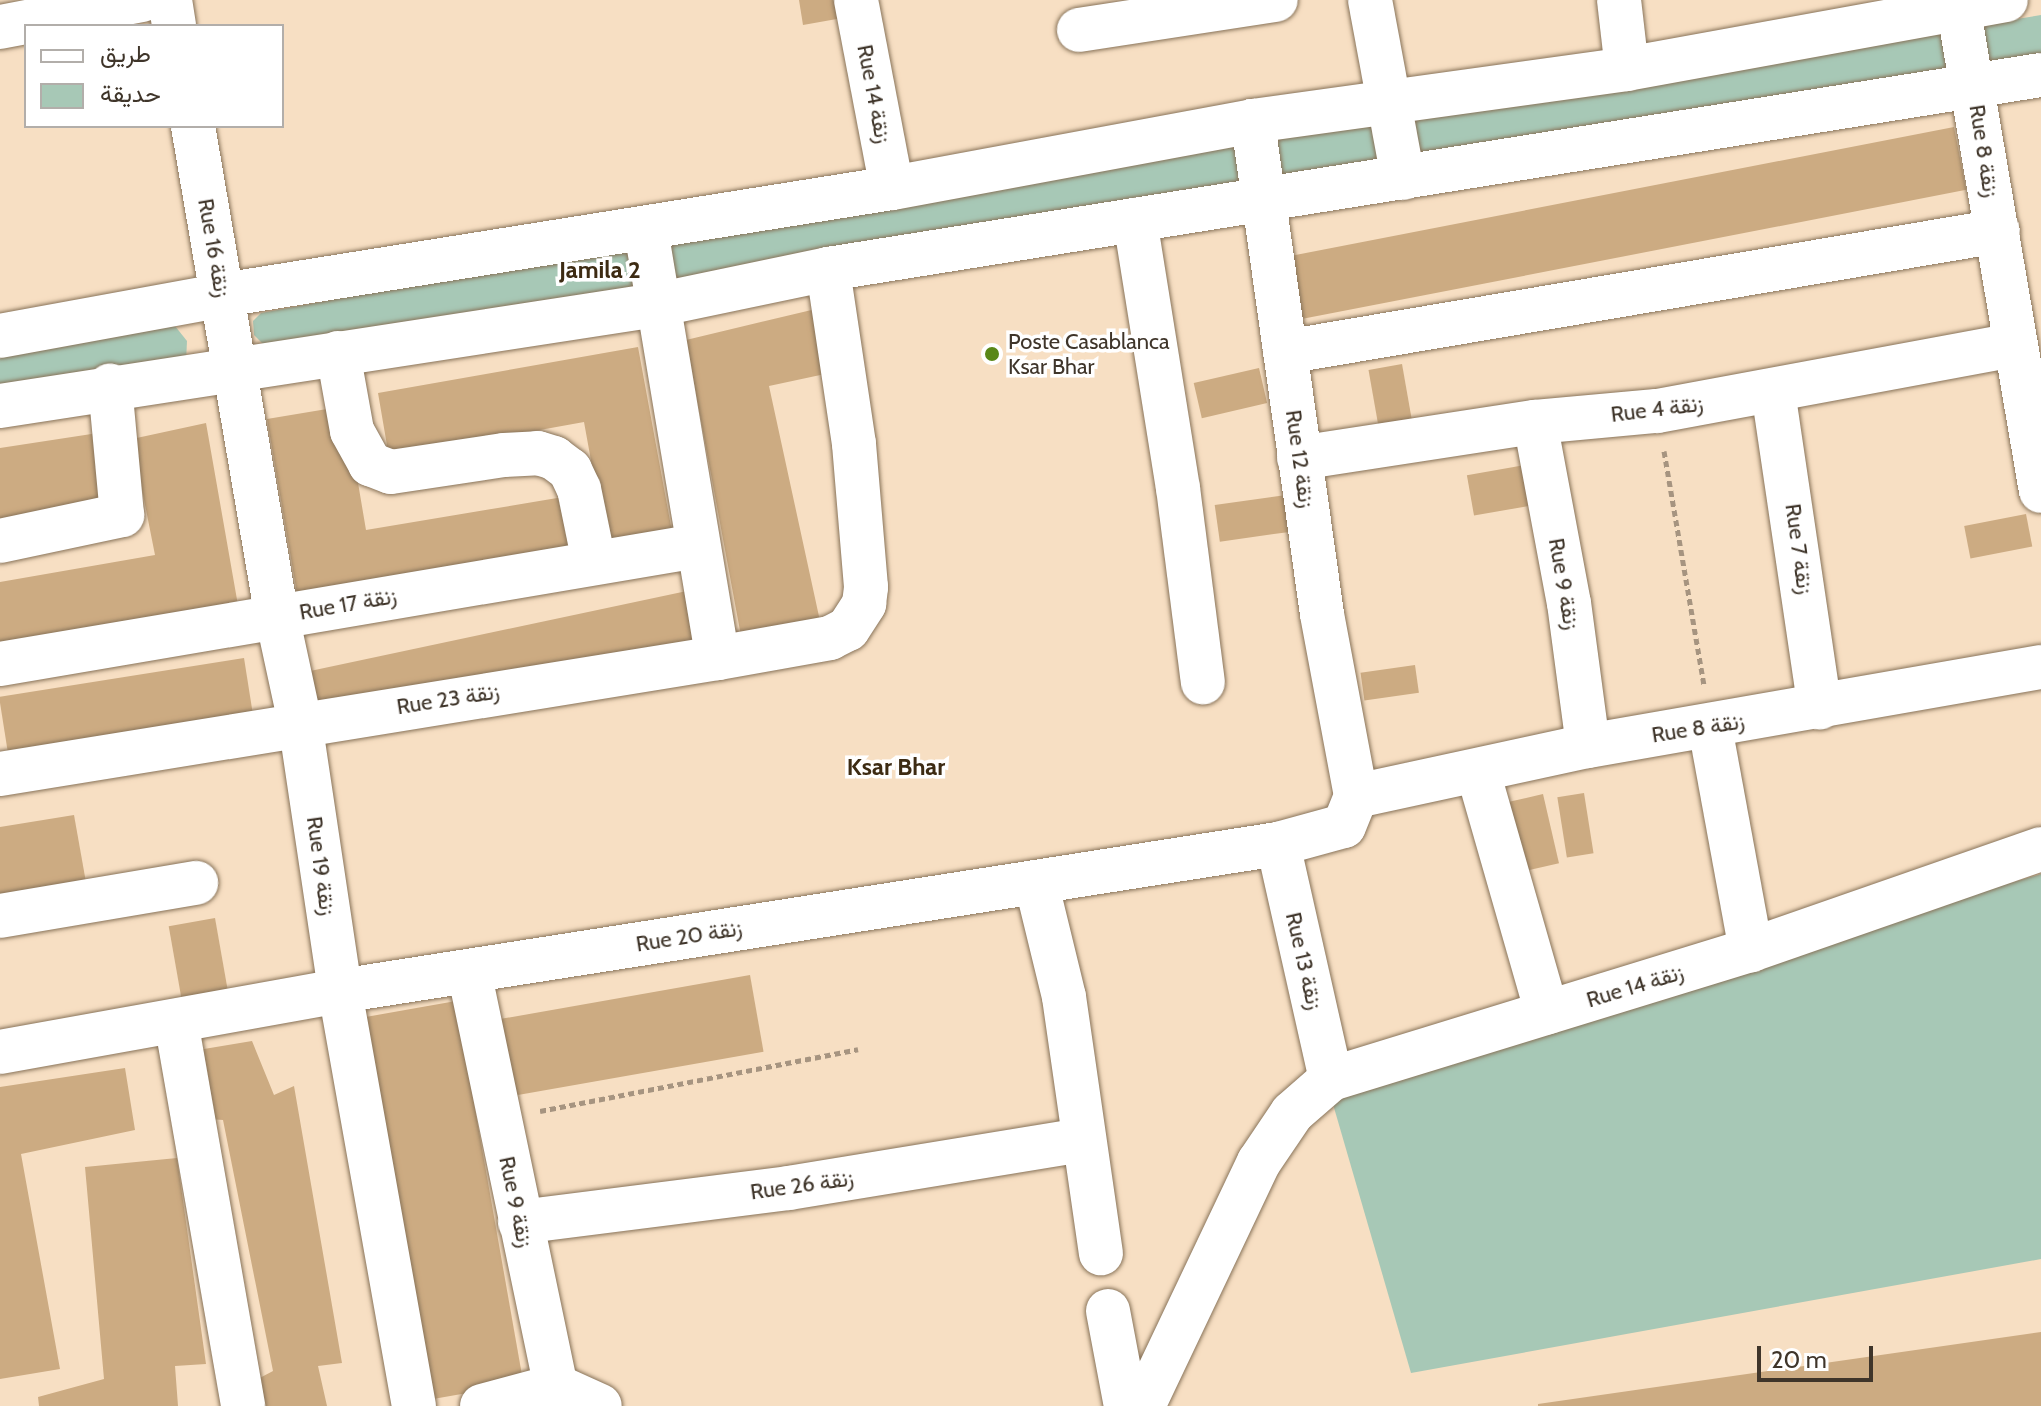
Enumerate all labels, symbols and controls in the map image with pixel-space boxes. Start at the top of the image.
legend [24,24,284,128]
text: طريق [100,39,151,68]
street label: Rue 14 زنقة [851,42,897,146]
text: حديقة [100,79,161,108]
street label: Rue 8 زنقة [1964,103,2004,199]
street label: Rue 16 زنقة [192,196,236,300]
district label: Jamila 2 [559,256,641,284]
place label: Poste Casablanca Ksar Bhar [1008,328,1170,380]
marker: Poste Casablanca Ksar Bhar [983,345,1001,363]
street label: Rue 4 زنقة [1609,390,1705,428]
street label: Rue 12 زنقة [1280,408,1320,510]
street label: Rue 7 زنقة [1780,502,1818,596]
street label: Rue 9 زنقة [1543,536,1585,632]
street label: Rue 17 زنقة [297,582,399,626]
street label: Rue 23 زنقة [395,678,501,720]
street label: Rue 8 زنقة [1650,708,1746,748]
district label: Ksar Bhar [847,753,945,781]
street label: Rue 19 زنقة [301,815,341,917]
street label: Rue 13 زنقة [1280,910,1328,1012]
street label: Rue 20 زنقة [634,915,744,957]
street label: Rue 14 زنقة [1583,959,1687,1013]
street label: Rue 9 زنقة [493,1154,539,1250]
street label: Rue 26 زنقة [748,1165,856,1205]
scale bar [1761,1330,1877,1380]
text: 20 m [1771,1345,1827,1374]

